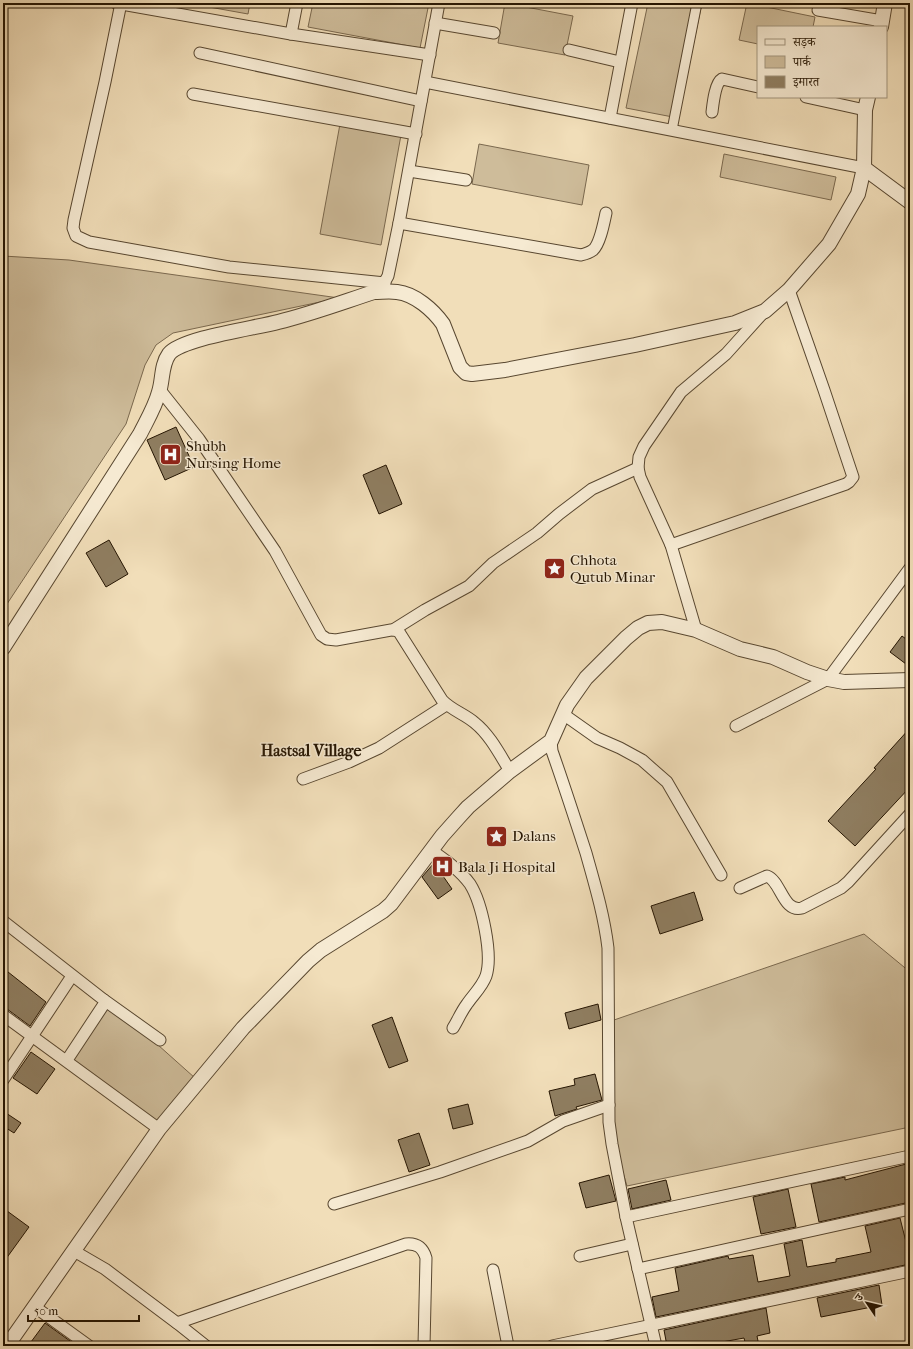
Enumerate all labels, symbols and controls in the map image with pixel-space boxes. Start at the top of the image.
legend [757,26,887,98]
text: सड़क [792,35,817,49]
text: पार्क [792,55,812,69]
text: इमारत [792,75,820,89]
place label: Shubh Nursing Home [186,437,281,472]
hospital icon: Shubh Nursing Home [158,442,184,468]
place label: Chhota Qutub Minar [570,551,656,586]
place icon: Chhota Qutub Minar [542,556,568,582]
district label: Hastsal Village [261,741,361,761]
place icon: Dalans [484,823,510,849]
place label: Dalans [512,827,556,845]
hospital icon: Bala Ji Hospital [429,854,455,880]
place label: Bala Ji Hospital [458,858,556,876]
north arrow [847,1283,887,1323]
text: उ [852,1290,867,1304]
scale bar [28,1297,139,1323]
text: 50 m [34,1304,58,1318]

